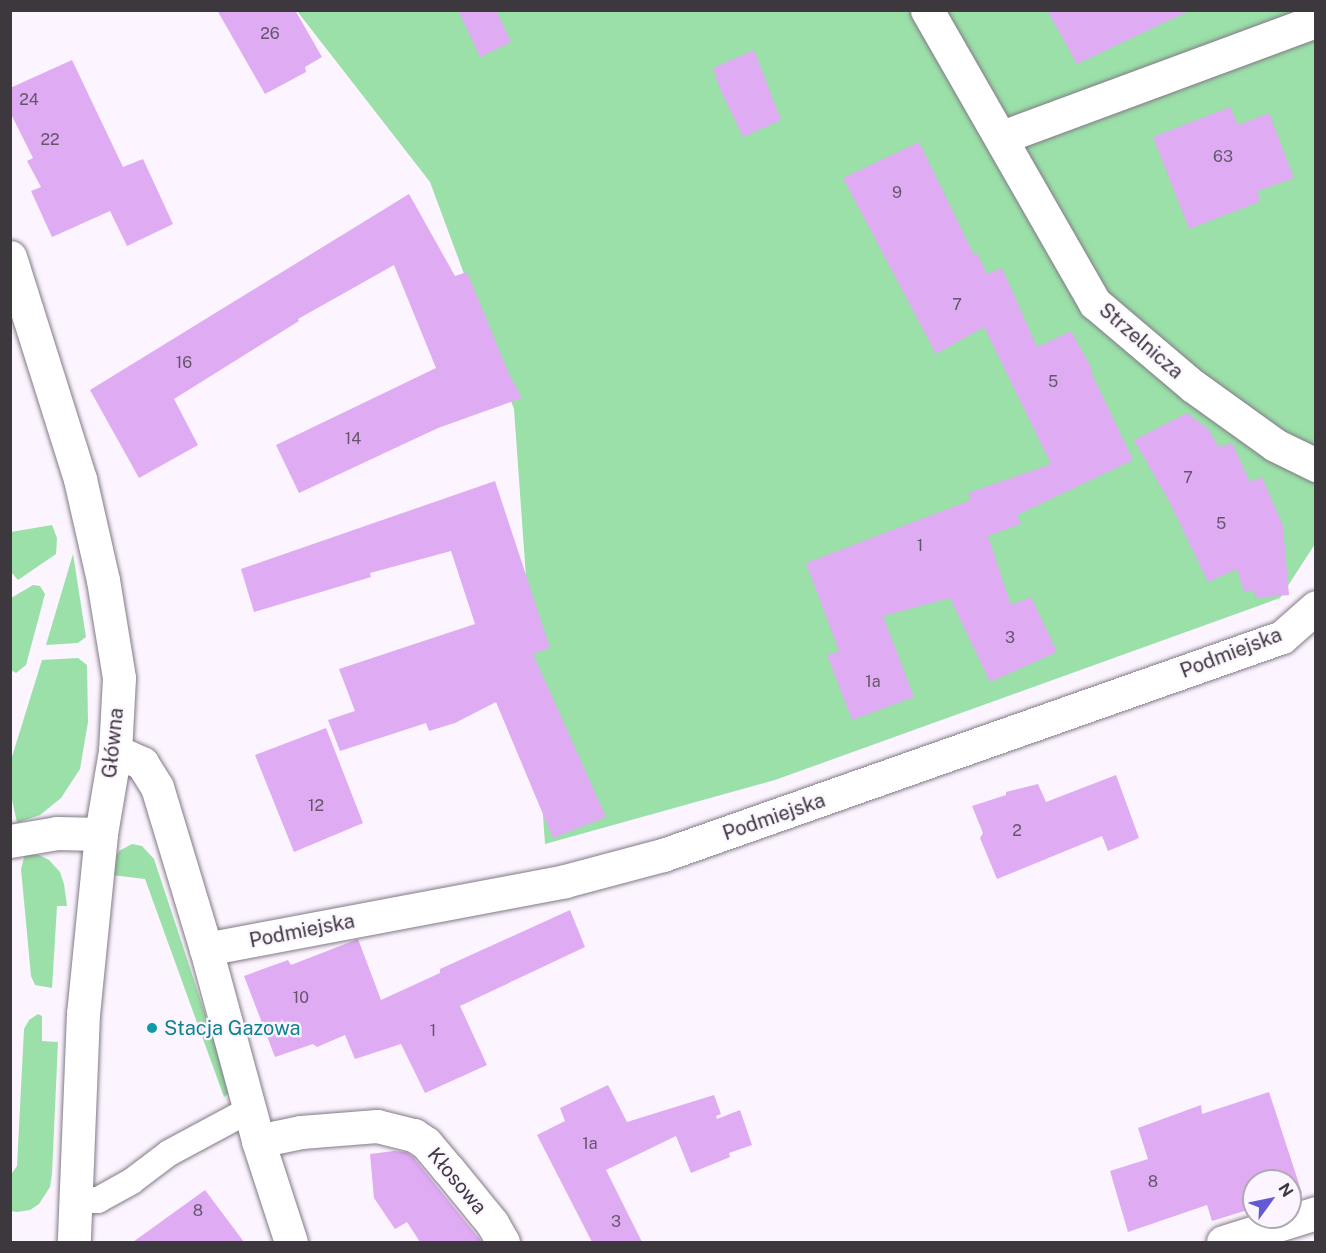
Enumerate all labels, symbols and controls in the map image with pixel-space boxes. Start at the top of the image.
house number: 26 [260,24,280,44]
house number: 24 [19,90,39,110]
house number: 22 [40,130,60,150]
house number: 63 [1213,147,1233,167]
house number: 9 [892,183,902,203]
house number: 7 [952,295,962,315]
street label: Strzelnicza [1094,298,1188,384]
house number: 16 [176,353,192,373]
house number: 5 [1048,372,1058,392]
house number: 14 [345,429,361,449]
house number: 7 [1183,468,1193,488]
house number: 5 [1216,514,1226,534]
house number: 1 [917,536,923,556]
street label: Podmiejska [1177,623,1285,683]
house number: 3 [1005,628,1015,648]
house number: 1a [865,672,881,692]
street label: Główna [97,707,129,779]
street label: Podmiejska [720,788,828,846]
house number: 12 [308,796,324,816]
house number: 2 [1012,821,1022,841]
street label: Podmiejska [247,909,357,953]
house number: 10 [293,988,309,1008]
place label: Stacja Gazowa [164,1016,301,1040]
marker: Stacja Gazowa [145,1021,159,1035]
house number: 1 [430,1021,436,1041]
house number: 1a [582,1134,598,1154]
street label: Kłosowa [422,1143,492,1219]
north arrow [1242,1169,1302,1229]
house number: 8 [1148,1172,1158,1192]
text: N [1274,1180,1297,1200]
house number: 8 [193,1201,203,1221]
house number: 3 [611,1212,621,1232]

